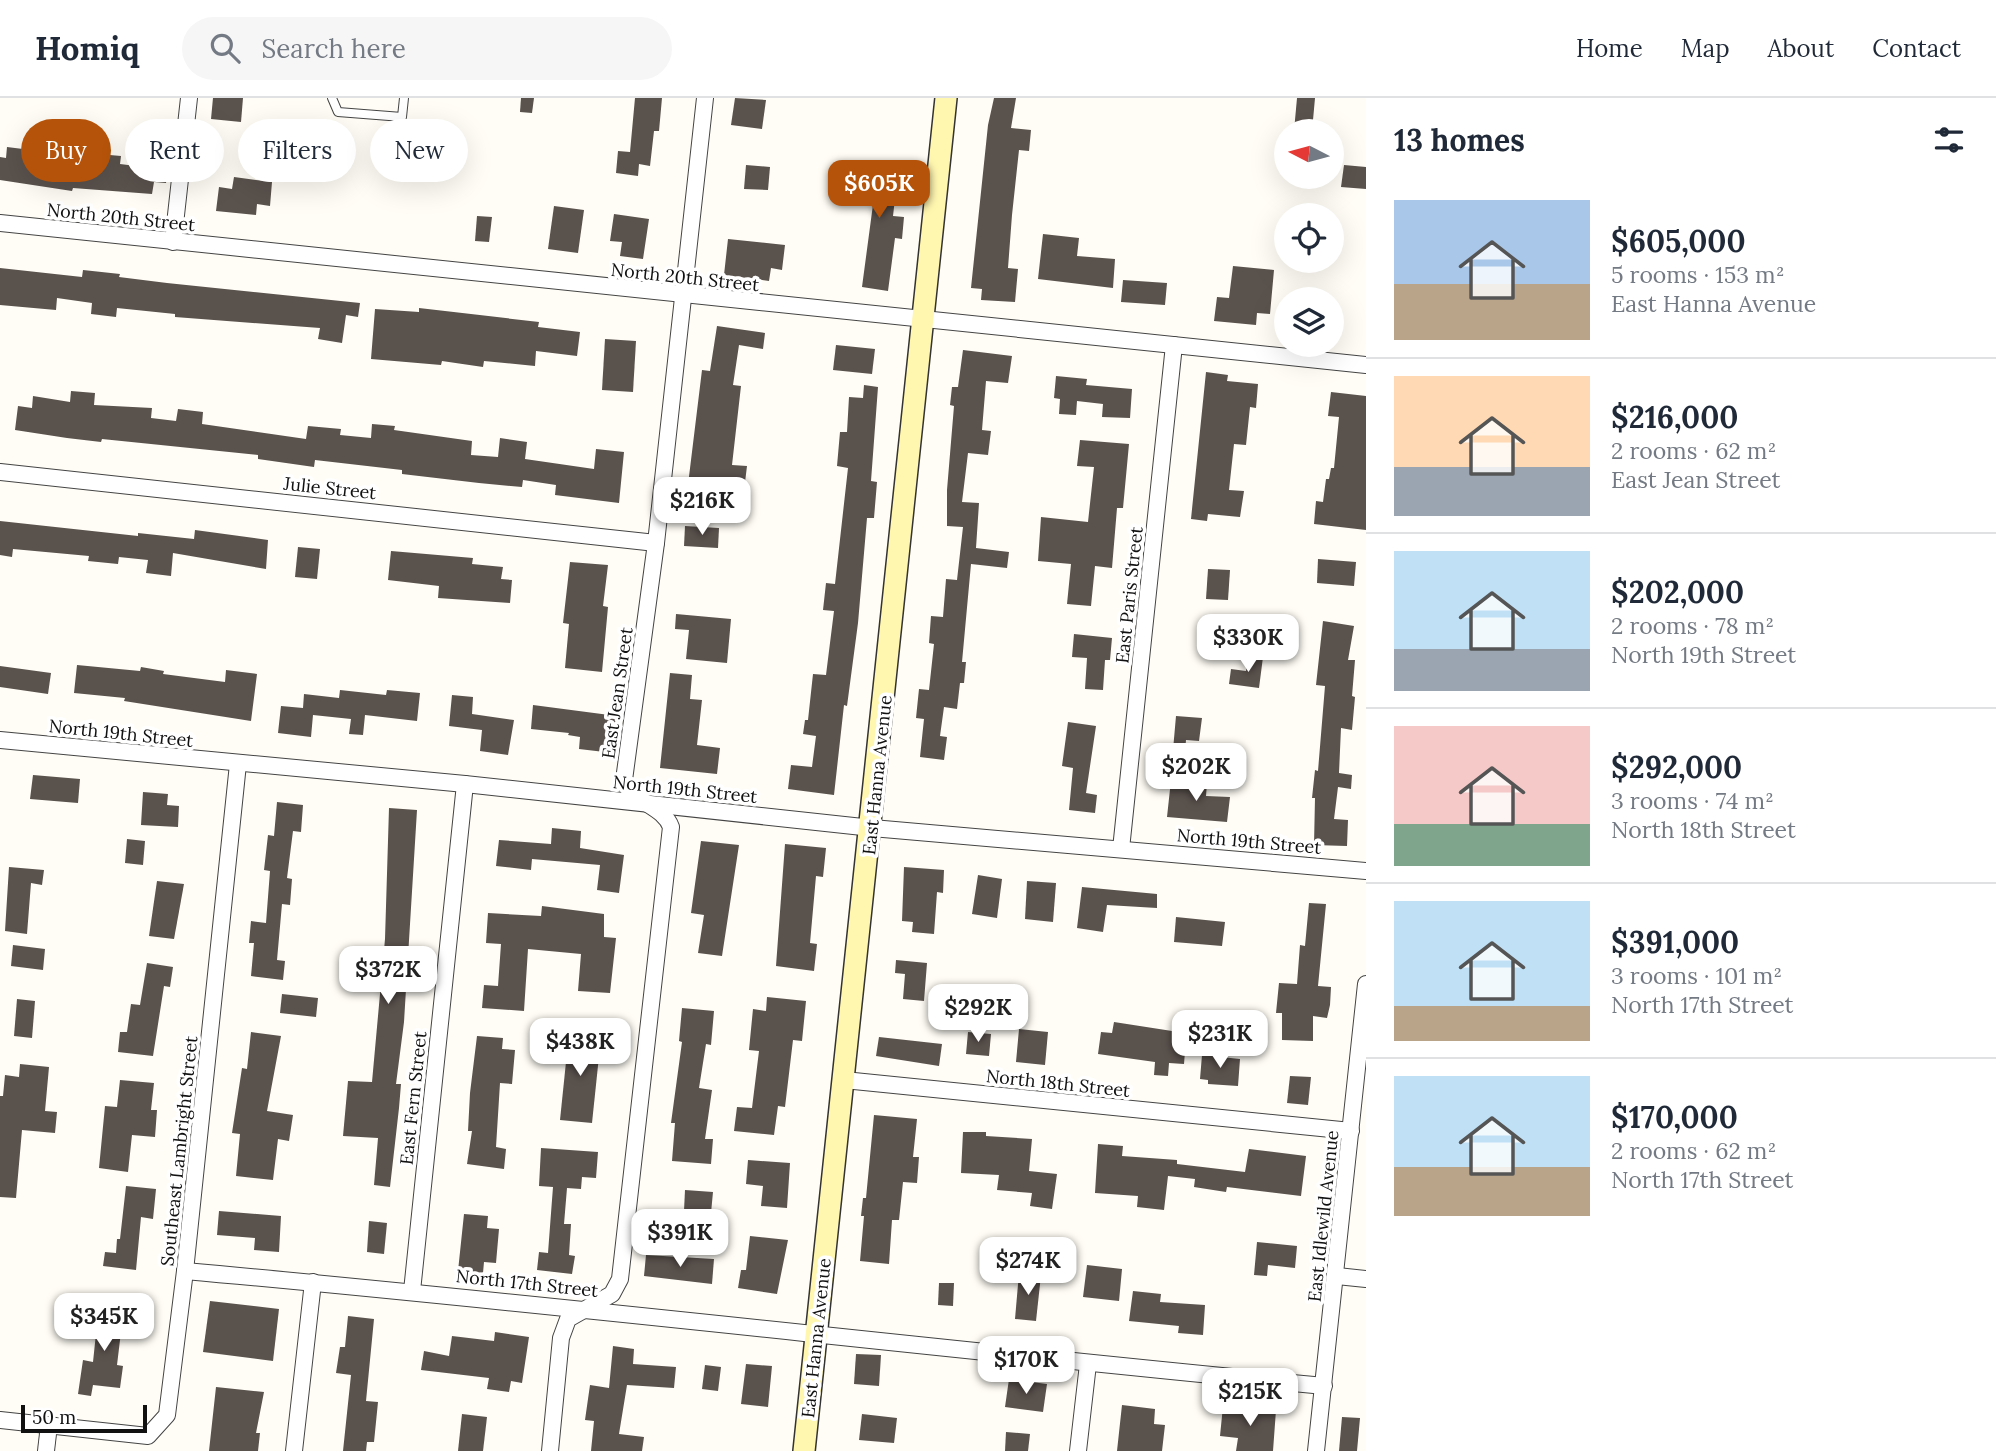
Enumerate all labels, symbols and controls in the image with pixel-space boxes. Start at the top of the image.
search box [182,17,672,80]
text: Homiq [35,27,140,69]
icon: search [206,29,244,67]
text: Search here [262,32,406,65]
text: Home [1576,33,1643,64]
text: Map [1681,33,1730,64]
text: About [1768,33,1834,64]
text: Contact [1872,33,1961,64]
chip: Buy [21,119,111,182]
chip: Rent [125,119,224,182]
chip: Filters [238,119,356,182]
chip: New [370,119,468,182]
north arrow [1274,119,1344,189]
map controls [1274,119,1344,357]
text: 13 homes [1394,121,1525,159]
icon: filters [1930,121,1968,159]
pin: $605K [830,160,928,220]
text: $605K [844,168,914,197]
street label: North 20th Street [46,198,196,236]
button: locate [1274,203,1344,273]
text: $605,000 [1611,222,1745,260]
icon: home [1450,228,1534,312]
street label: North 20th Street [610,258,760,296]
text: 5 rooms · 153 m² [1611,260,1785,289]
button: layers [1274,287,1344,357]
text: East Hanna Avenue [1611,289,1816,318]
text: $216,000 [1611,398,1738,436]
icon: home [1450,404,1534,488]
text: 2 rooms · 62 m² [1611,436,1776,465]
text: East Jean Street [1611,465,1781,494]
street label: Julie Street [282,472,377,504]
pin: $216K [653,478,751,537]
text: $216K [670,485,734,514]
street label: East Paris Street [1110,525,1148,665]
text: $202,000 [1611,573,1744,611]
icon: home [1450,579,1534,663]
text: 2 rooms · 78 m² [1611,611,1774,640]
pin: $330K [1199,614,1297,674]
text: $330K [1213,622,1283,651]
street label: East Jean Street [596,626,638,760]
text: North 19th Street [1611,640,1796,669]
street label: East Hanna Avenue [857,694,897,856]
street label: North 19th Street [48,714,194,752]
pin: $202K [1147,744,1245,803]
text: $292,000 [1611,748,1742,786]
text: $202K [1161,751,1231,780]
icon: home [1450,754,1534,838]
street label: North 19th Street [612,770,758,808]
text: 3 rooms · 74 m² [1611,786,1774,815]
text: North 18th Street [1611,815,1796,844]
street label: North 19th Street [1176,823,1322,859]
text: $391,000 [1611,923,1739,961]
icon: home [1450,929,1534,1013]
pin: $372K [339,946,437,1006]
text: $372K [355,954,421,983]
text: 3 rooms · 101 m² [1611,961,1782,990]
pin: $292K [929,984,1027,1044]
text: North 17th Street [1611,990,1794,1019]
text: $292K [944,992,1012,1021]
pin: $231K [1171,1010,1269,1070]
pin: $438K [531,1018,629,1078]
text: $231K [1188,1018,1252,1047]
text: $438K [546,1026,614,1055]
street label: East Fern Street [395,1030,431,1166]
street label: Southeast Lambright Street [155,1035,203,1267]
street label: North 18th Street [985,1064,1131,1102]
text: $170,000 [1611,1098,1738,1136]
icon: home [1450,1104,1534,1188]
street label: East Idlewild Avenue [1303,1129,1343,1303]
text: 2 rooms · 62 m² [1611,1136,1776,1165]
text: North 17th Street [1611,1165,1794,1194]
pin: $391K [631,1210,729,1269]
text: $391K [647,1217,713,1246]
pin: $274K [979,1238,1077,1297]
text: $274K [995,1245,1061,1274]
street label: East Hanna Avenue [796,1257,836,1419]
street label: North 17th Street [455,1264,599,1302]
pin: $345K [55,1294,153,1353]
text: $345K [70,1301,138,1330]
pin: $170K [977,1336,1075,1396]
text: $170K [994,1344,1058,1373]
pin: $215K [1201,1368,1299,1428]
text: $215K [1218,1376,1282,1405]
scale bar [21,1402,147,1434]
text: 50 m [32,1405,76,1429]

